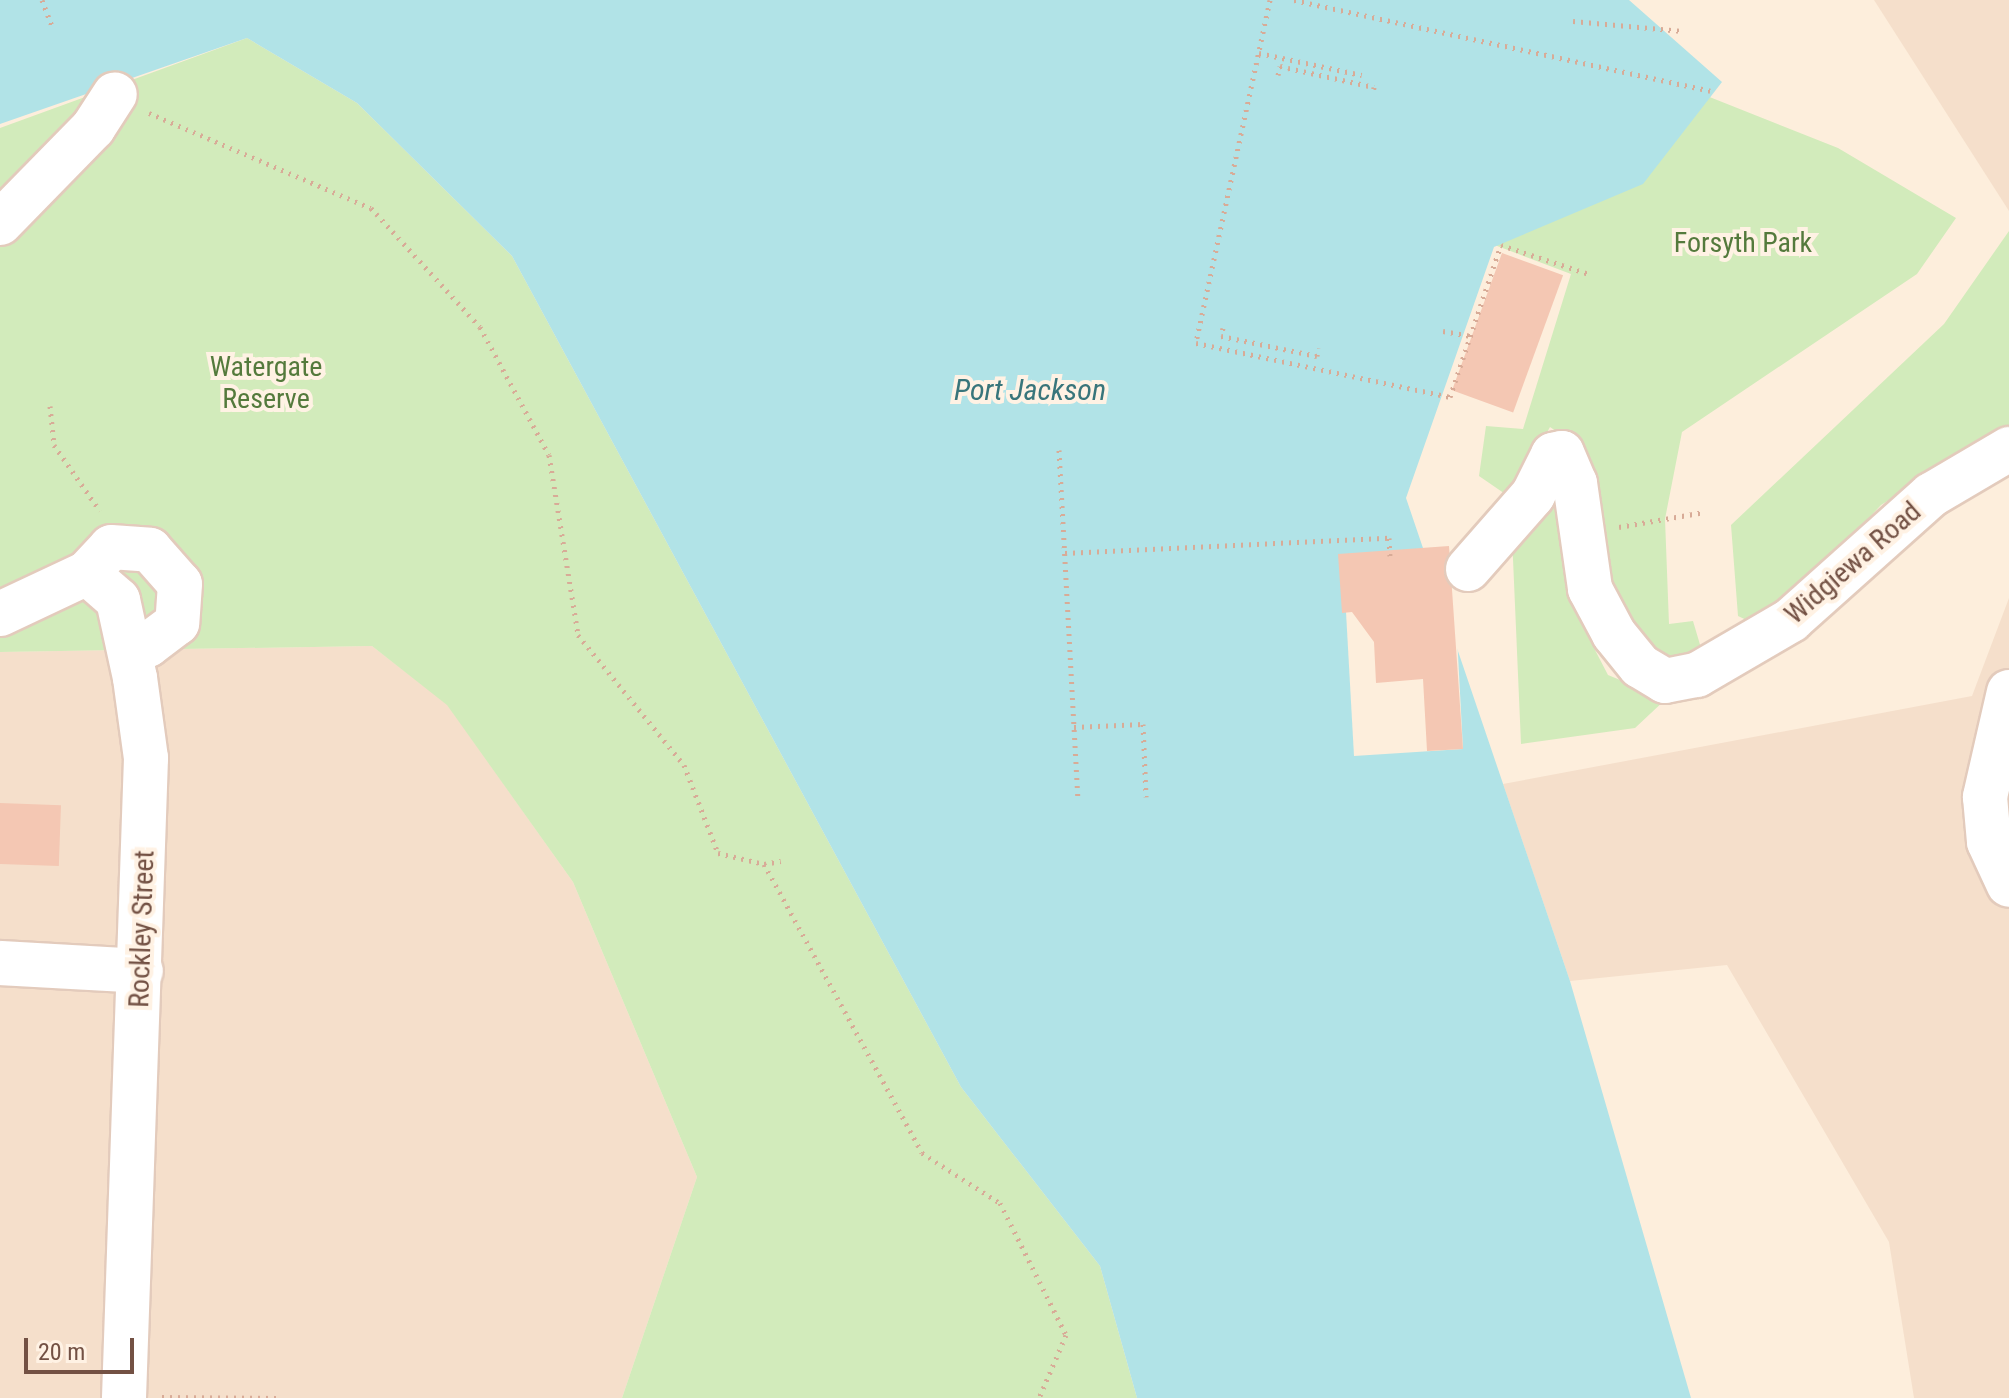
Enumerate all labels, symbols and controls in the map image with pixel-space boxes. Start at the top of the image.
park label: Forsyth Park [1674,226,1812,260]
park label: Watergate Reserve [210,350,322,416]
water label: Port Jackson [954,372,1106,408]
street label: Widgiewa Road [1778,495,1928,631]
street label: Rockley Street [122,850,162,1008]
scale bar [28,1322,138,1372]
text: 20 m [38,1338,85,1366]

